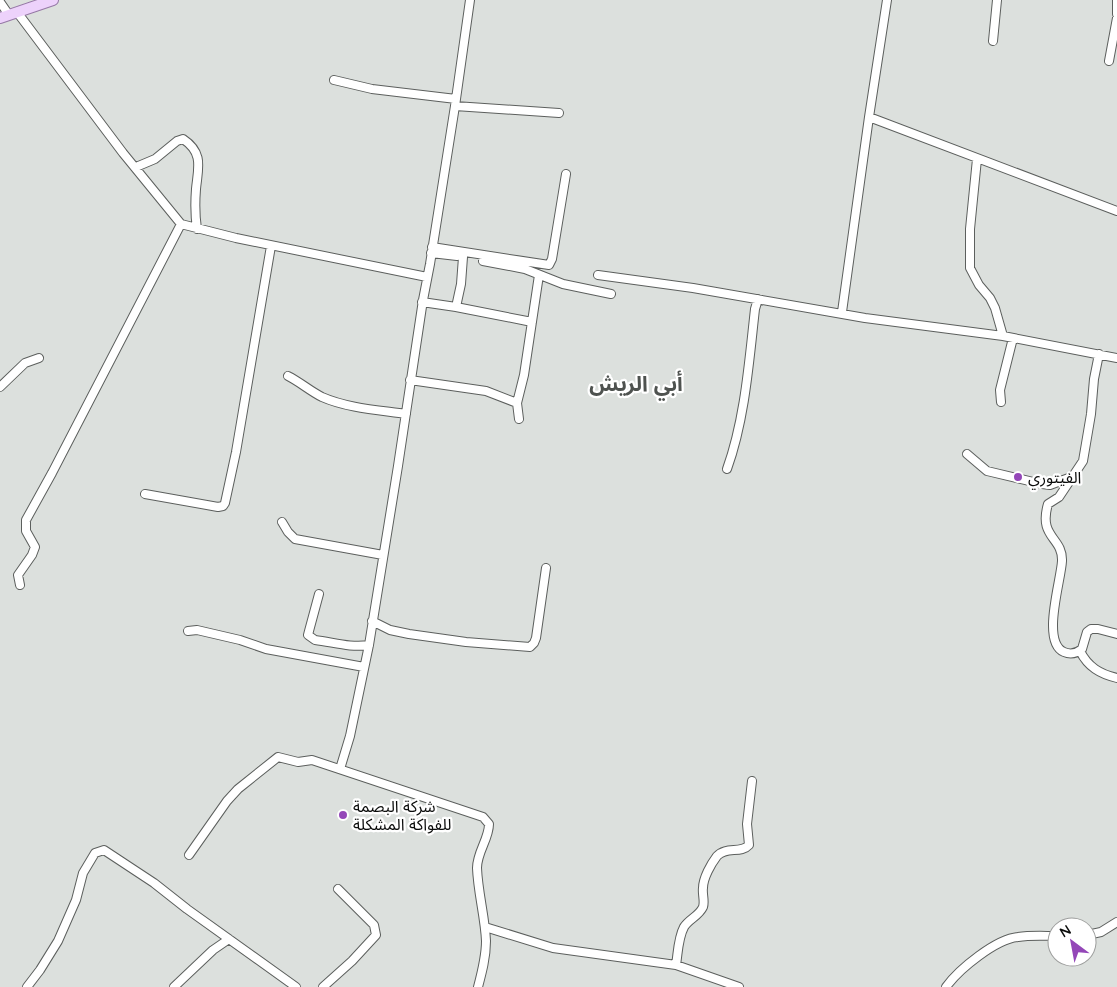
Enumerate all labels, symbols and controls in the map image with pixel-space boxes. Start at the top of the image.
district label: أبي الريش [589,370,683,401]
place label: الفيتوري [1028,467,1081,490]
marker: الفيتوري [1012,471,1024,483]
place label: شركة البصمة للفواكة المشكلة [353,796,452,834]
marker: شركة البصمة للفواكة المشكلة [337,809,349,821]
north arrow [1047,917,1097,967]
text: N [1056,921,1074,941]

